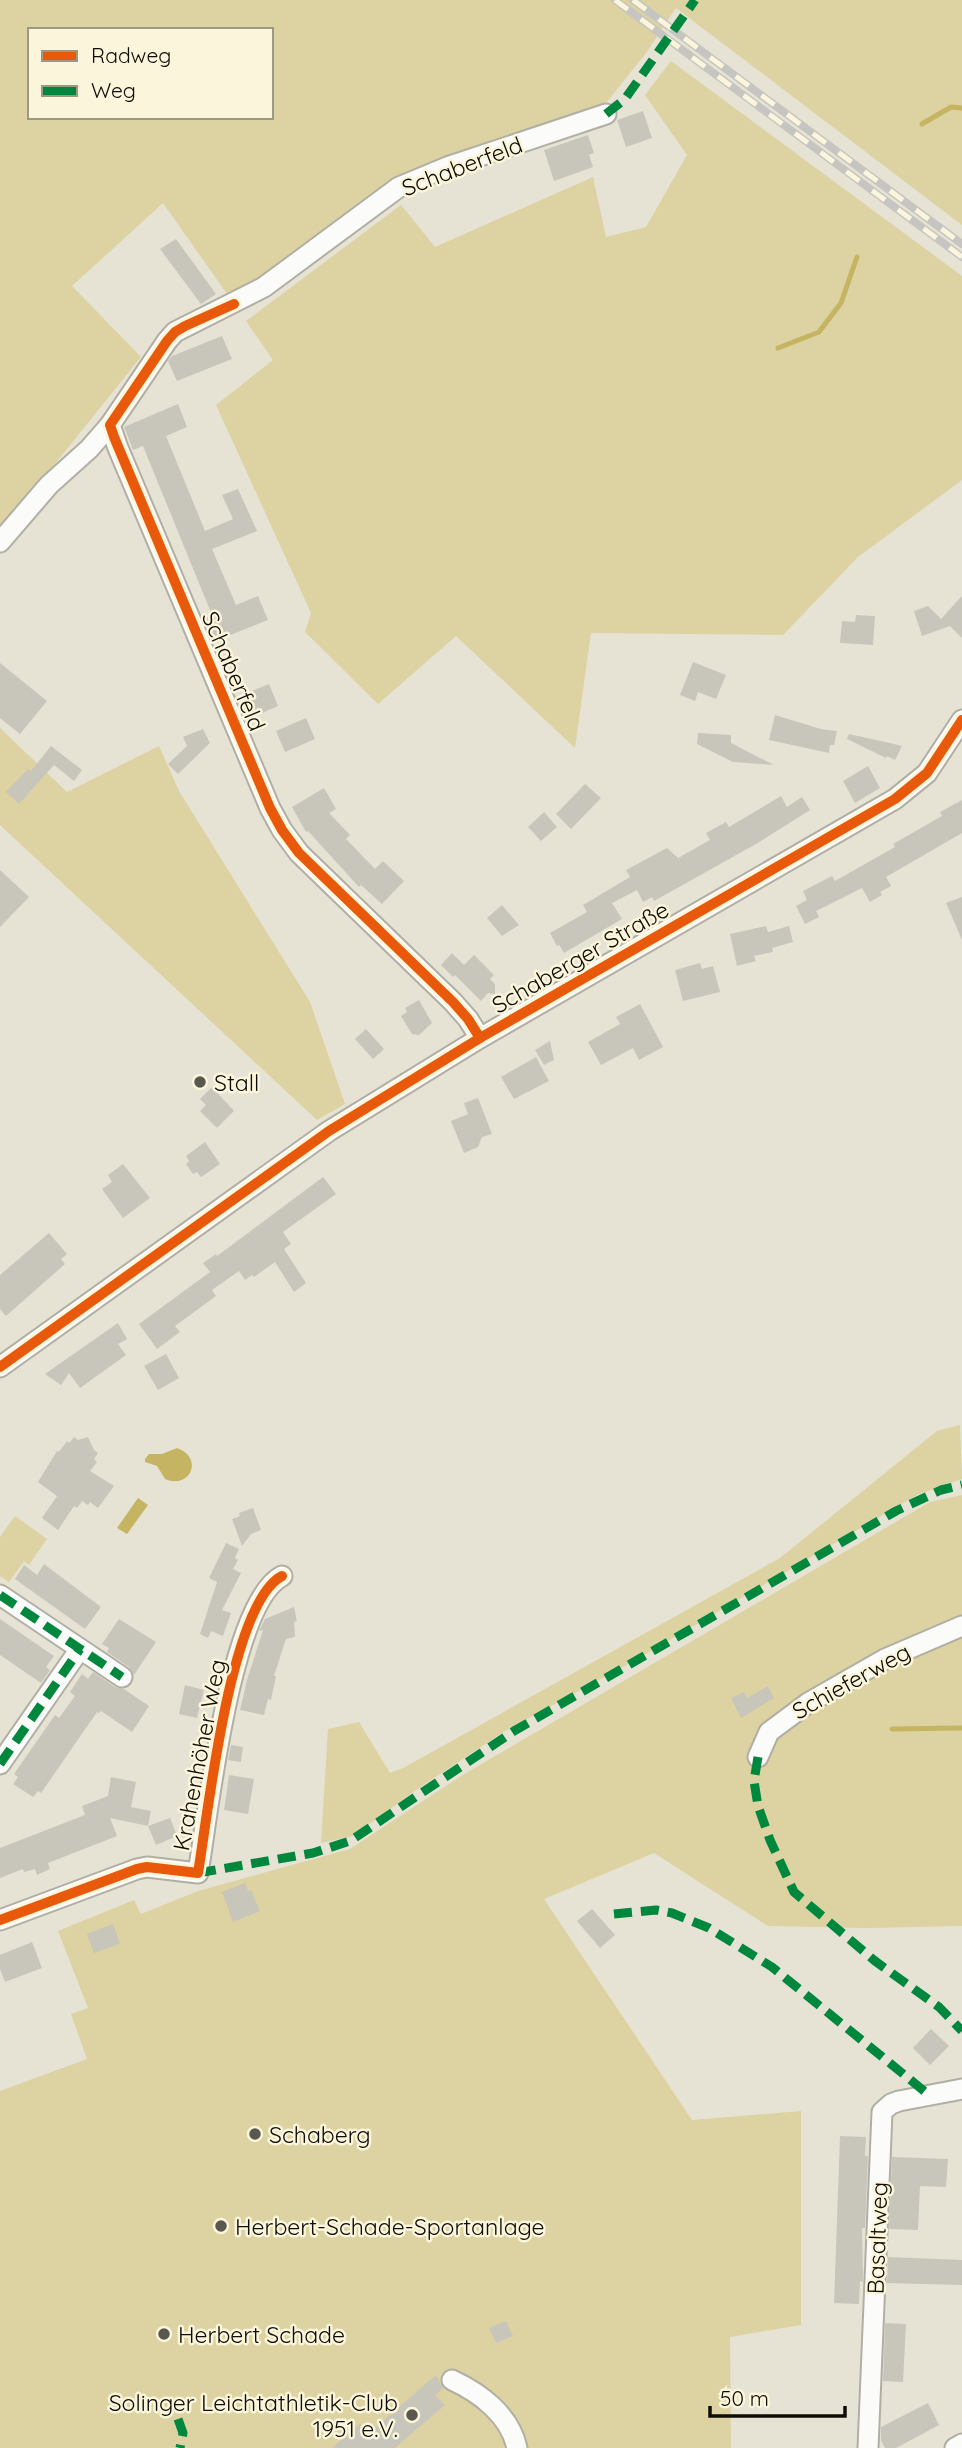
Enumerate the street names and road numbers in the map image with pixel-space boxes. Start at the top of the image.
street label: Schaberfeld [397,130,527,202]
street label: Schaberfeld [196,607,272,735]
street label: Schaberger Straße [486,895,674,1019]
street label: Schieferweg [787,1637,915,1725]
street label: Krahenhöher Weg [166,1657,232,1853]
street label: Basaltweg [861,2181,893,2295]

